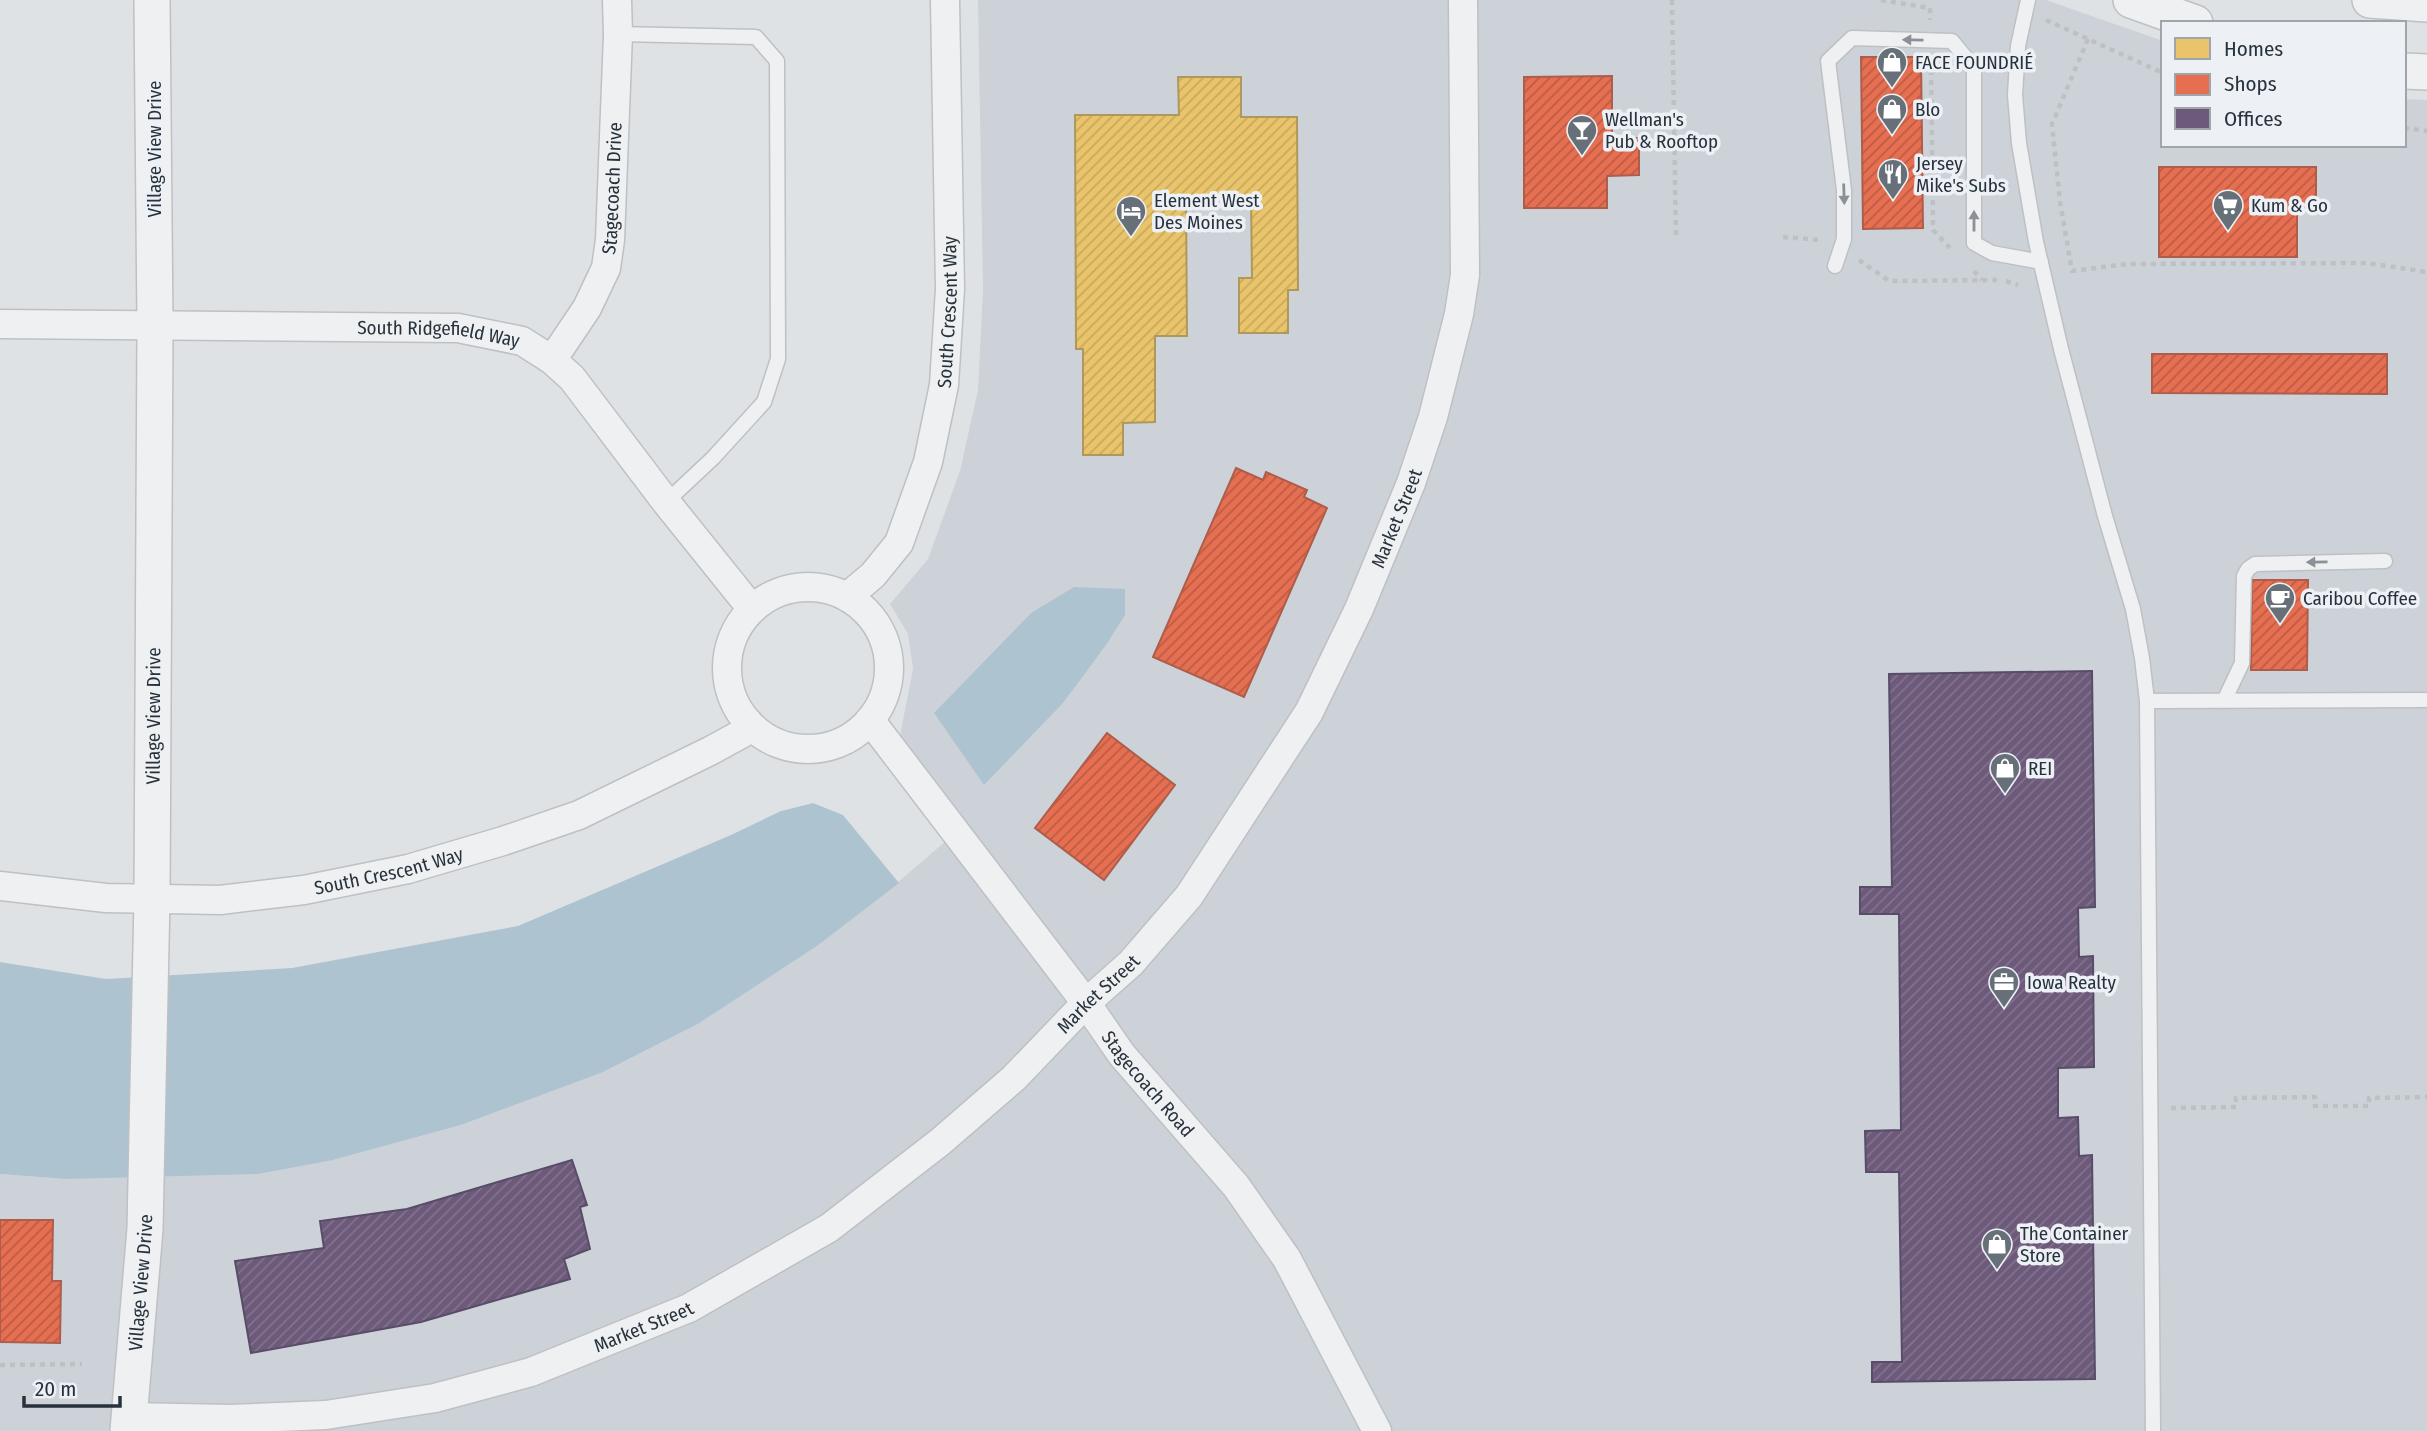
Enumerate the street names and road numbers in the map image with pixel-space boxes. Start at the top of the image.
street label: Village View Drive [143,81,166,217]
street label: Stagecoach Drive [597,122,627,256]
street label: South Crescent Way [933,235,962,389]
street label: South Ridgefield Way [357,316,522,352]
street label: Market Street [1366,465,1427,571]
street label: Village View Drive [142,647,165,784]
street label: South Crescent Way [312,842,466,900]
street label: Market Street [1052,950,1145,1038]
street label: Stagecoach Road [1097,1026,1199,1142]
street label: Village View Drive [124,1214,157,1352]
street label: Market Street [590,1296,698,1357]

